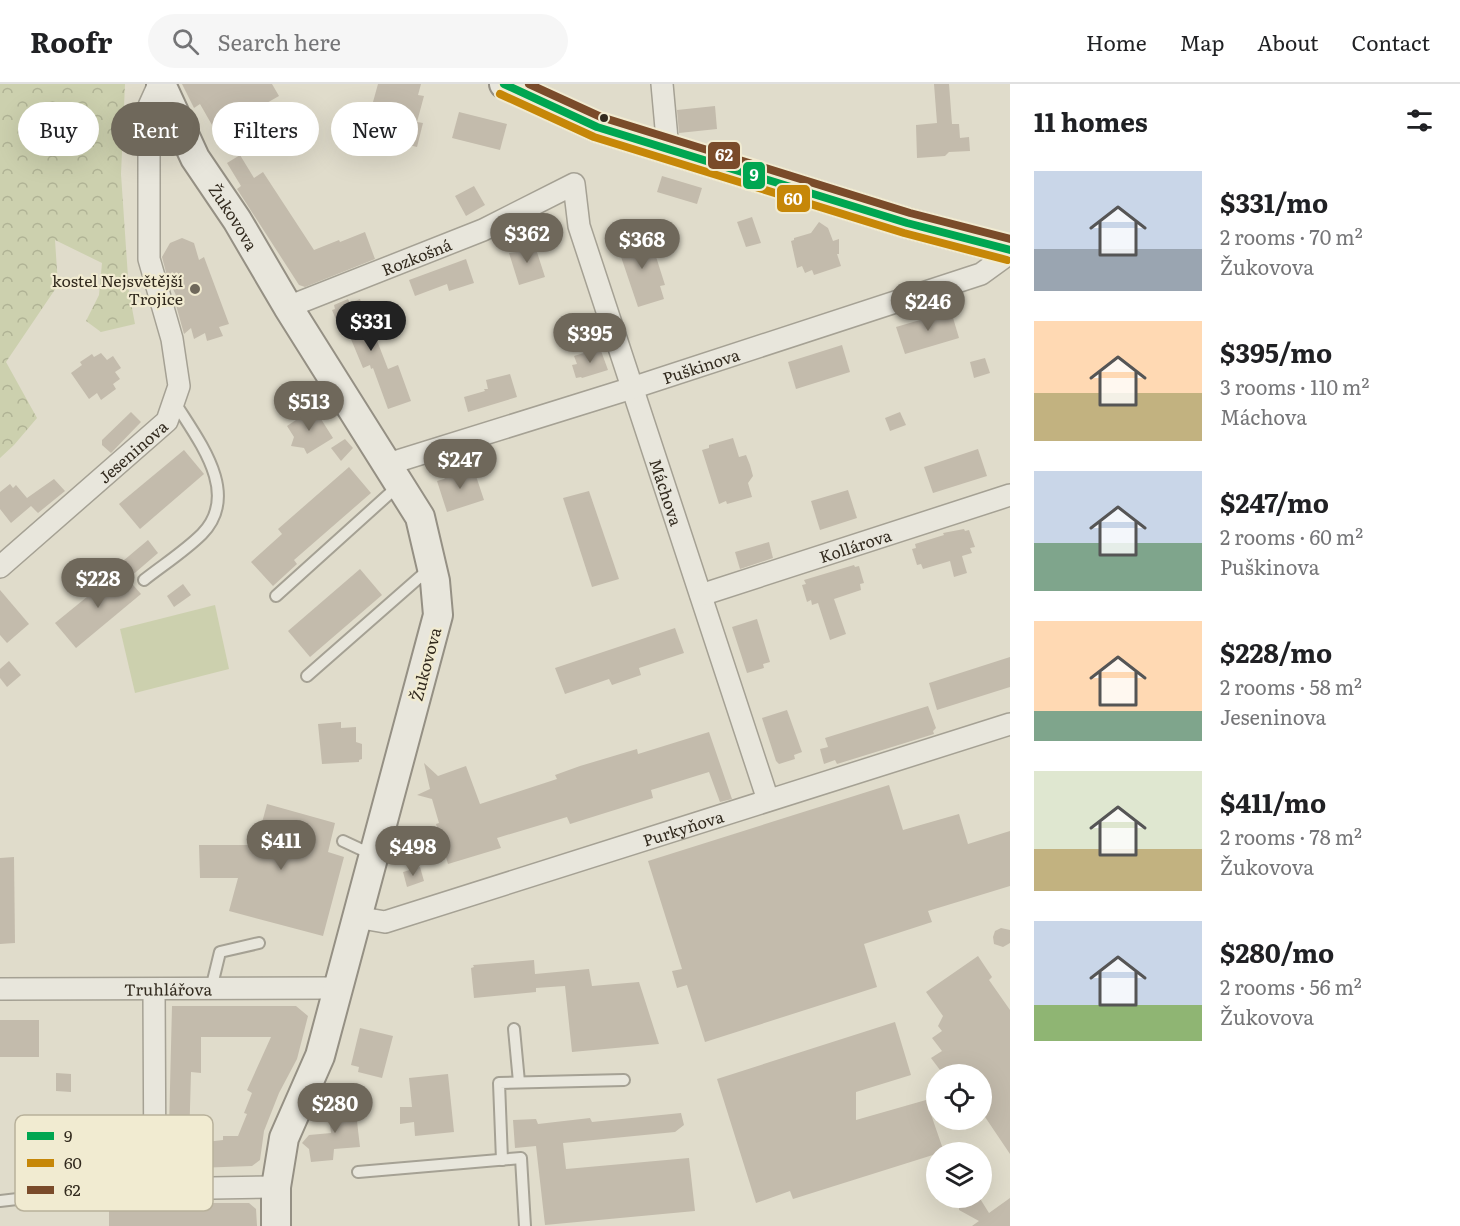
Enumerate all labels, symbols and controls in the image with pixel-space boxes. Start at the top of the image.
search box [148,14,568,68]
text: Roofr [30,20,112,62]
icon: search [169,25,202,58]
text: Search here [217,25,341,58]
text: Home [1086,26,1147,57]
text: Map [1180,26,1224,57]
text: About [1257,26,1319,57]
text: Contact [1352,26,1430,57]
text: 11 homes [1034,101,1148,140]
chip: Buy [18,102,99,156]
chip: Rent [111,102,200,156]
chip: Filters [212,102,319,156]
chip: New [331,102,418,156]
icon: filters [1403,104,1436,137]
unlabelled marker [598,112,610,124]
line badge: 62 [707,141,741,170]
text: 62 [715,142,733,166]
line badge: 9 [742,161,766,190]
text: 9 [749,162,759,186]
street label: Žukovova [204,179,264,255]
text: $331/mo [1220,182,1328,221]
line badge: 60 [776,184,811,213]
text: 60 [783,186,803,210]
icon: home [1082,195,1154,267]
pin: $362 [491,213,563,264]
text: $362 [504,217,550,247]
pin: $368 [606,219,678,270]
text: 2 rooms · 70 m² [1220,221,1363,251]
text: $368 [619,223,665,253]
street label: Rozkošná [378,232,455,281]
text: Žukovova [1220,251,1314,281]
place label: kostel Nejsvětější Trojice [52,268,183,310]
pin: $246 [892,281,964,332]
marker: kostel Nejsvětější Trojice [188,282,202,296]
text: $246 [905,285,951,315]
pin: $331 [335,301,407,352]
text: $331 [350,305,392,335]
pin: $395 [554,313,626,364]
text: $395 [567,317,613,347]
text: $395/mo [1220,332,1332,371]
street label: Puškinova [659,342,743,389]
icon: home [1082,345,1154,417]
text: 3 rooms · 110 m² [1220,371,1369,401]
pin: $513 [273,381,345,432]
text: $513 [288,385,330,415]
text: Máchova [1220,401,1307,431]
street label: Jeseninova [93,414,173,488]
pin: $247 [424,439,496,490]
text: $247 [438,443,482,473]
street label: Máchova [644,455,689,529]
text: $247/mo [1220,482,1329,521]
icon: home [1082,495,1154,567]
text: 2 rooms · 60 m² [1220,521,1363,551]
street label: Kollárova [816,522,895,568]
text: Puškinova [1220,551,1319,581]
pin: $228 [62,558,134,609]
text: $228 [75,562,121,592]
street label: Žukovova [404,624,446,703]
text: $228/mo [1220,632,1332,671]
icon: home [1082,645,1154,717]
text: 2 rooms · 58 m² [1220,671,1362,701]
text: Jeseninova [1220,701,1326,731]
text: $411/mo [1220,782,1326,821]
icon: home [1082,795,1154,867]
street label: Purkyňova [640,803,727,852]
pin: $411 [245,820,317,871]
text: 2 rooms · 78 m² [1220,821,1362,851]
text: $411 [261,824,301,854]
pin: $498 [377,826,449,877]
text: $498 [389,830,437,860]
text: Žukovova [1220,851,1314,881]
text: $280/mo [1220,932,1334,971]
icon: home [1082,945,1154,1017]
text: 2 rooms · 56 m² [1220,971,1362,1001]
street label: Truhlářova [124,976,212,1001]
text: Žukovova [1220,1001,1314,1031]
map controls [926,1064,992,1208]
button: locate [926,1064,992,1130]
pin: $280 [299,1083,371,1134]
text: $280 [312,1087,358,1117]
legend [15,1115,213,1211]
text: 9 [64,1123,72,1147]
button: layers [926,1142,992,1208]
text: 60 [64,1150,82,1174]
text: 62 [64,1177,81,1201]

